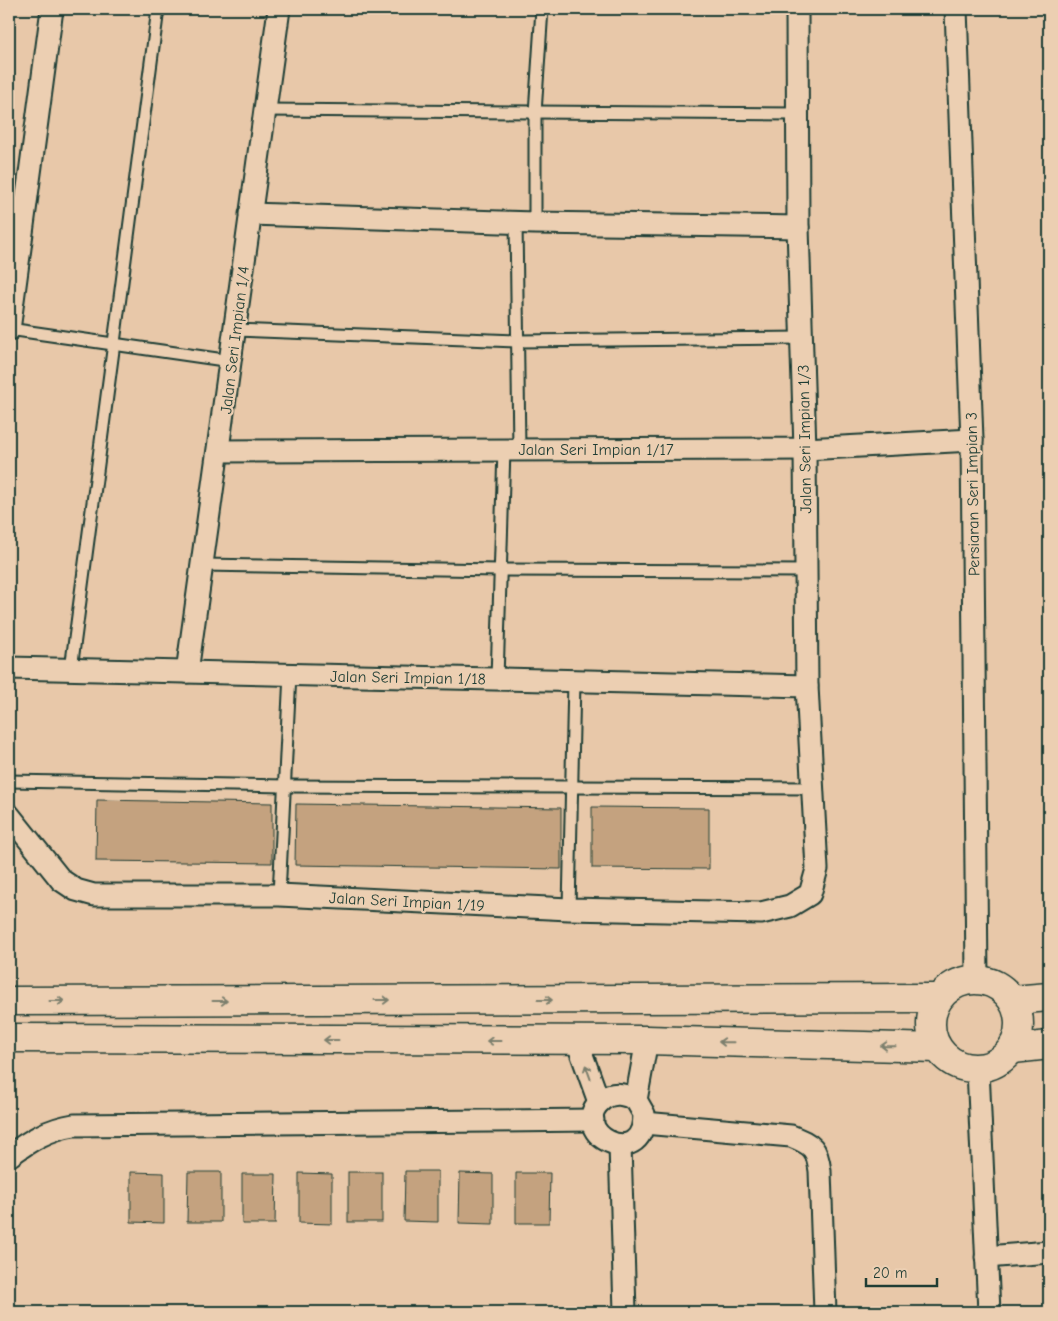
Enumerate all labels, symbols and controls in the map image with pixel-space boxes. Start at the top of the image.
street label: Jalan Seri Impian 1/4 [217,265,253,415]
street label: Jalan Seri Impian 1/3 [795,364,815,514]
street label: Persiaran Seri Impian 3 [963,412,983,576]
street label: Jalan Seri Impian 1/17 [519,441,674,459]
street label: Jalan Seri Impian 1/18 [330,668,486,688]
street label: Jalan Seri Impian 1/19 [329,889,485,915]
one-way arrow [374,995,390,1005]
one-way arrow [536,995,553,1005]
one-way arrow [49,996,65,1006]
one-way arrow [212,996,228,1006]
one-way arrow [323,1035,340,1045]
one-way arrow [486,1036,502,1046]
one-way arrow [718,1038,734,1047]
one-way arrow [881,1042,897,1051]
one-way arrow [583,1064,592,1080]
scale bar [866,1256,937,1288]
text: 20 m [873,1264,907,1282]

